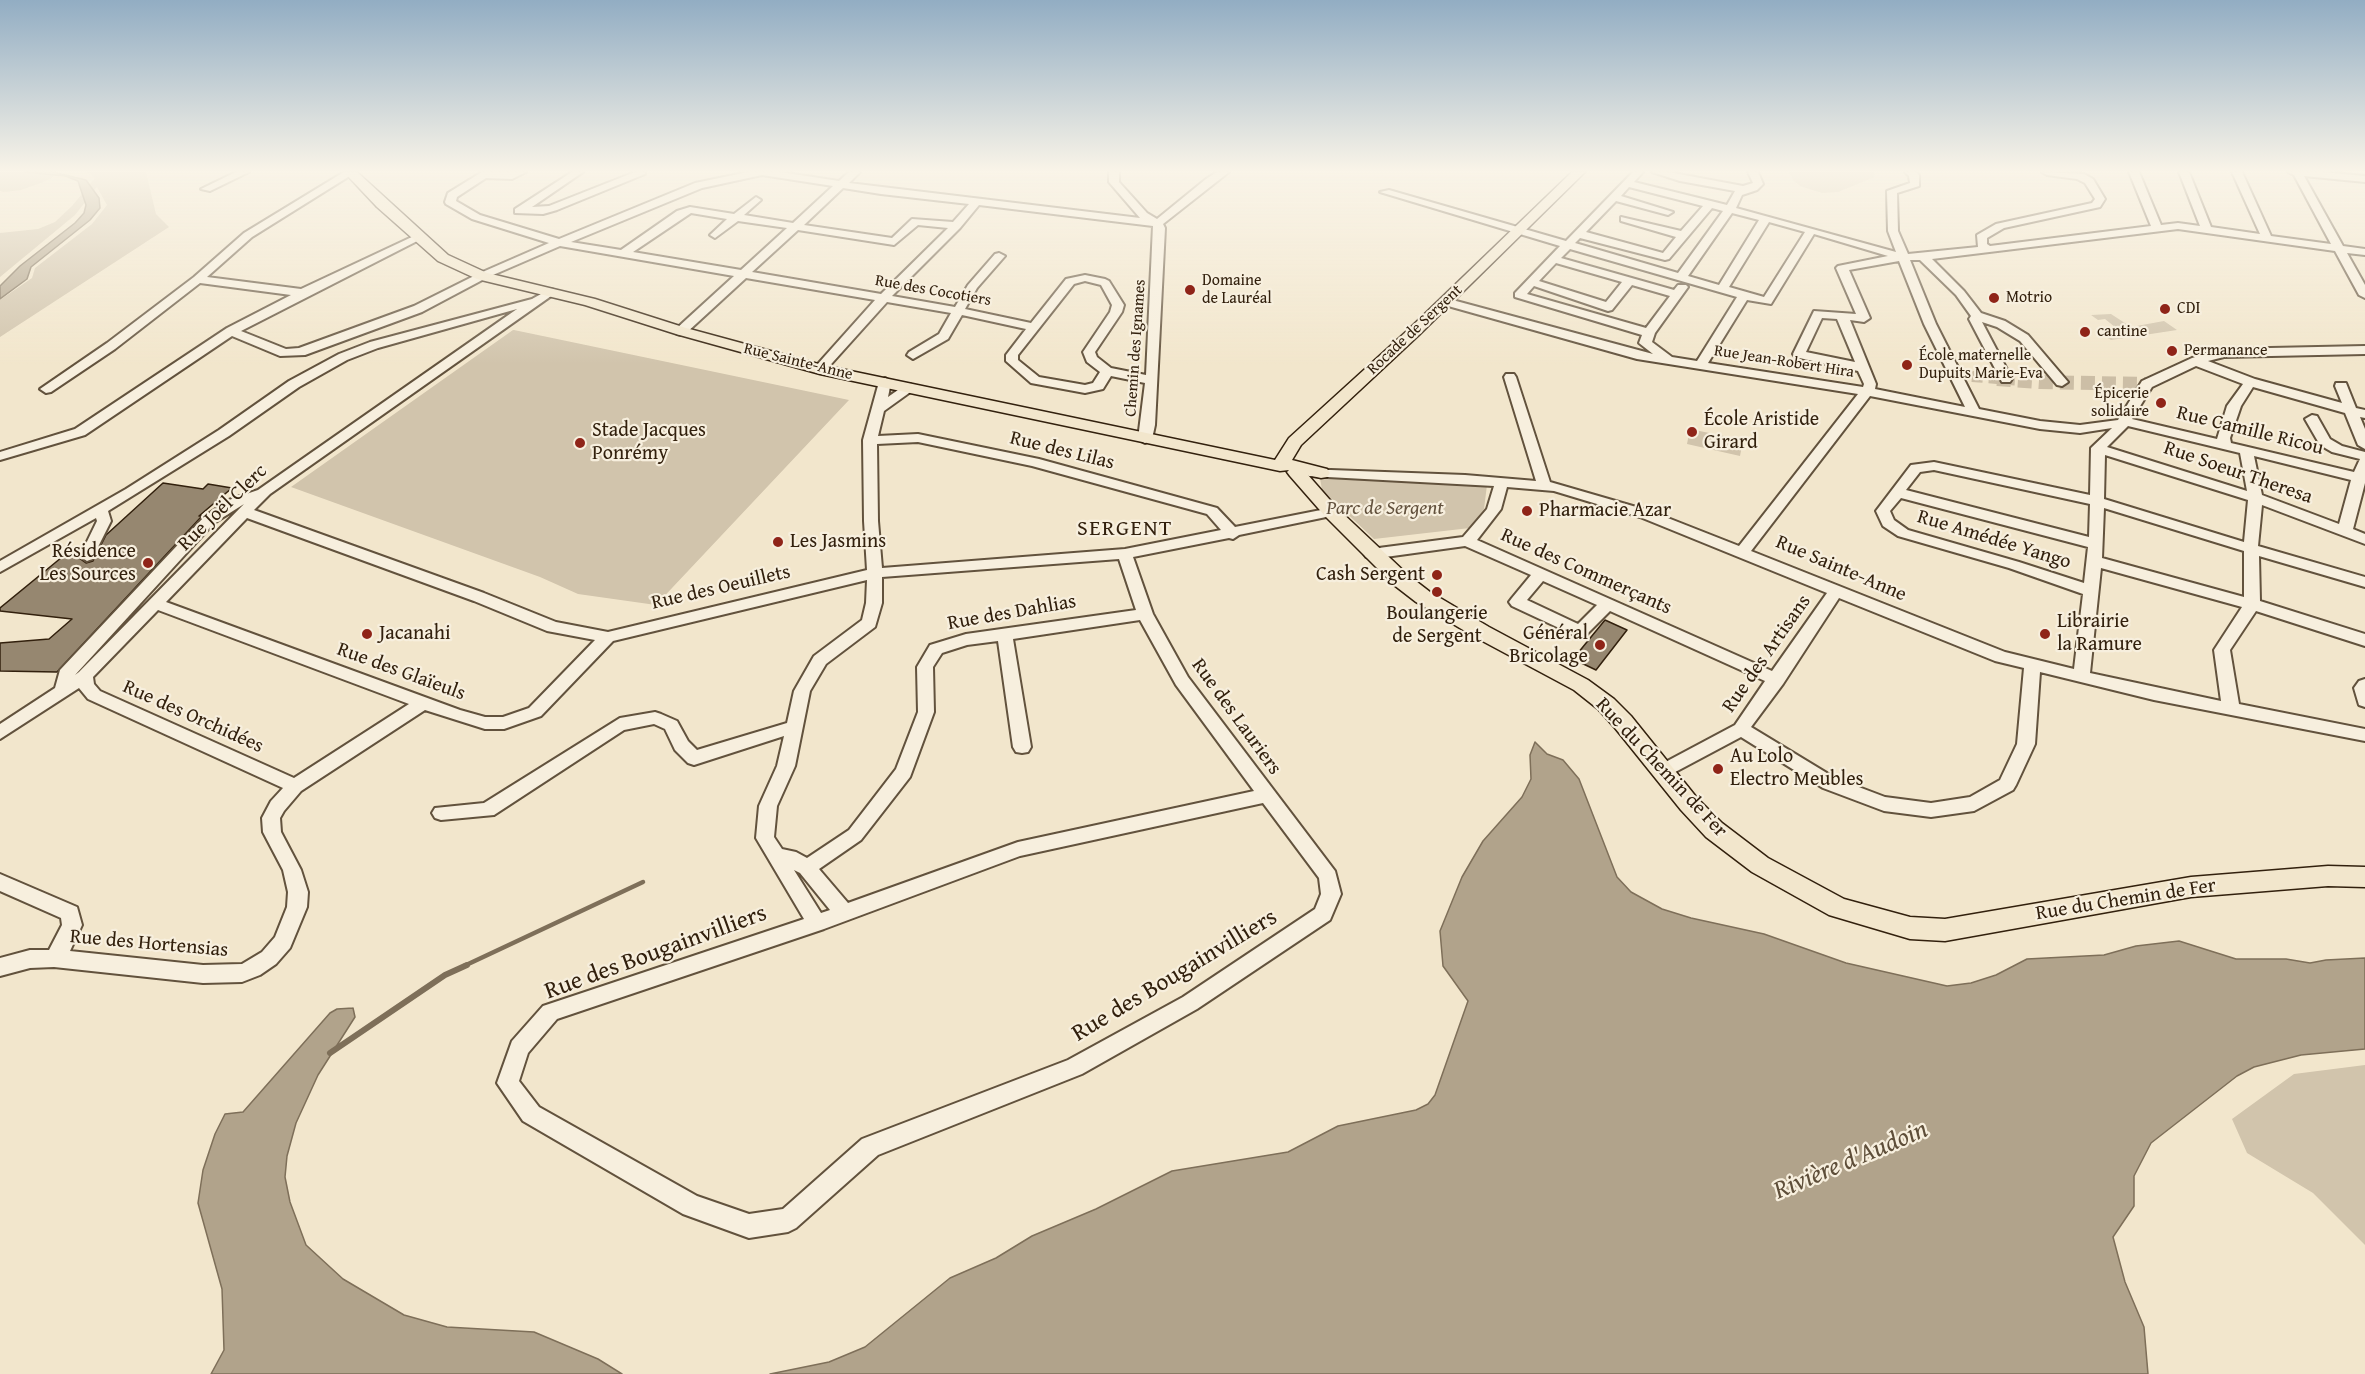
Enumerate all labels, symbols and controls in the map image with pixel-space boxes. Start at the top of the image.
street label: Rue des Cocotiers [873,271,993,311]
place label: Domaine de Lauréal [1202,271,1272,309]
street label: Chemin des Ignames [1122,279,1150,417]
street label: Rocade de Sergent [1363,281,1467,379]
marker: Domaine de Lauréal [1183,283,1197,297]
place label: Motrio [2006,288,2052,308]
marker: Motrio [1987,291,2001,305]
place label: CDI [2177,299,2200,319]
marker: CDI [2158,302,2172,316]
place label: cantine [2097,322,2147,342]
marker: cantine [2078,325,2092,339]
street label: Rue Sainte-Anne [742,339,854,385]
street label: Rue Jean-Robert Hira [1713,341,1855,383]
place label: Permanance [2184,341,2267,361]
marker: Permanance [2165,344,2179,358]
place label: École maternelle Dupuits Marie-Eva [1919,346,2043,384]
marker: École maternelle Dupuits Marie-Eva [1900,358,1914,372]
place label: Épicerie solidaire [2091,384,2149,422]
marker: Épicerie solidaire [2154,396,2168,410]
street label: Rue Camille Ricou [2174,401,2326,461]
place label: École Aristide Girard [1704,408,1819,455]
place label: Stade Jacques Ponrémy [592,419,706,466]
marker: École Aristide Girard [1685,425,1699,439]
street label: Rue des Lilas [1007,426,1117,476]
marker: Stade Jacques Ponrémy [573,436,587,450]
street label: Rue Soeur Theresa [2161,436,2315,510]
street label: Rue Joël Clerc [173,460,273,556]
park label: Parc de Sergent [1326,497,1444,521]
place label: Pharmacie Azar [1539,499,1671,523]
marker: Pharmacie Azar [1520,504,1534,518]
street label: Rue Amédée Yango [1914,505,2074,575]
district label: SERGENT [1077,516,1173,542]
street label: Rue des Commerçants [1497,524,1675,620]
place label: Les Jasmins [790,530,886,554]
street label: Rue Sainte-Anne [1772,531,1910,607]
marker: Les Jasmins [771,535,785,549]
place label: Résidence Les Sources [40,540,136,587]
marker: Résidence Les Sources [141,556,155,570]
street label: Rue des Oeuillets [649,560,793,616]
place label: Cash Sergent [1316,563,1425,587]
marker: Cash Sergent [1430,568,1444,582]
marker: Boulangerie de Sergent [1430,585,1444,599]
street label: Rue des Dahlias [946,590,1078,636]
street label: Rue des Artisans [1718,591,1816,717]
place label: Boulangerie de Sergent [1386,602,1488,649]
place label: Librairie la Ramure [2057,610,2142,657]
place label: Jacanahi [379,622,451,646]
place label: Général Bricolage [1509,622,1588,669]
marker: Jacanahi [360,627,374,641]
marker: Librairie la Ramure [2038,627,2052,641]
street label: Rue des Glaïeuls [334,638,468,706]
marker: Général Bricolage [1593,638,1607,652]
street label: Rue des Lauriers [1186,654,1286,780]
street label: Rue des Orchidées [119,675,267,759]
street label: Rue du Chemin de Fer [1590,693,1732,843]
place label: Au Lolo Electro Meubles [1730,745,1863,792]
marker: Au Lolo Electro Meubles [1711,762,1725,776]
street label: Rue du Chemin de Fer [2034,874,2218,926]
street label: Rue des Bougainvilliers [541,899,771,1007]
street label: Rue des Bougainvilliers [1067,903,1283,1049]
street label: Rue des Hortensias [69,925,229,963]
water label: Rivière d'Audoin [1769,1115,1933,1207]

